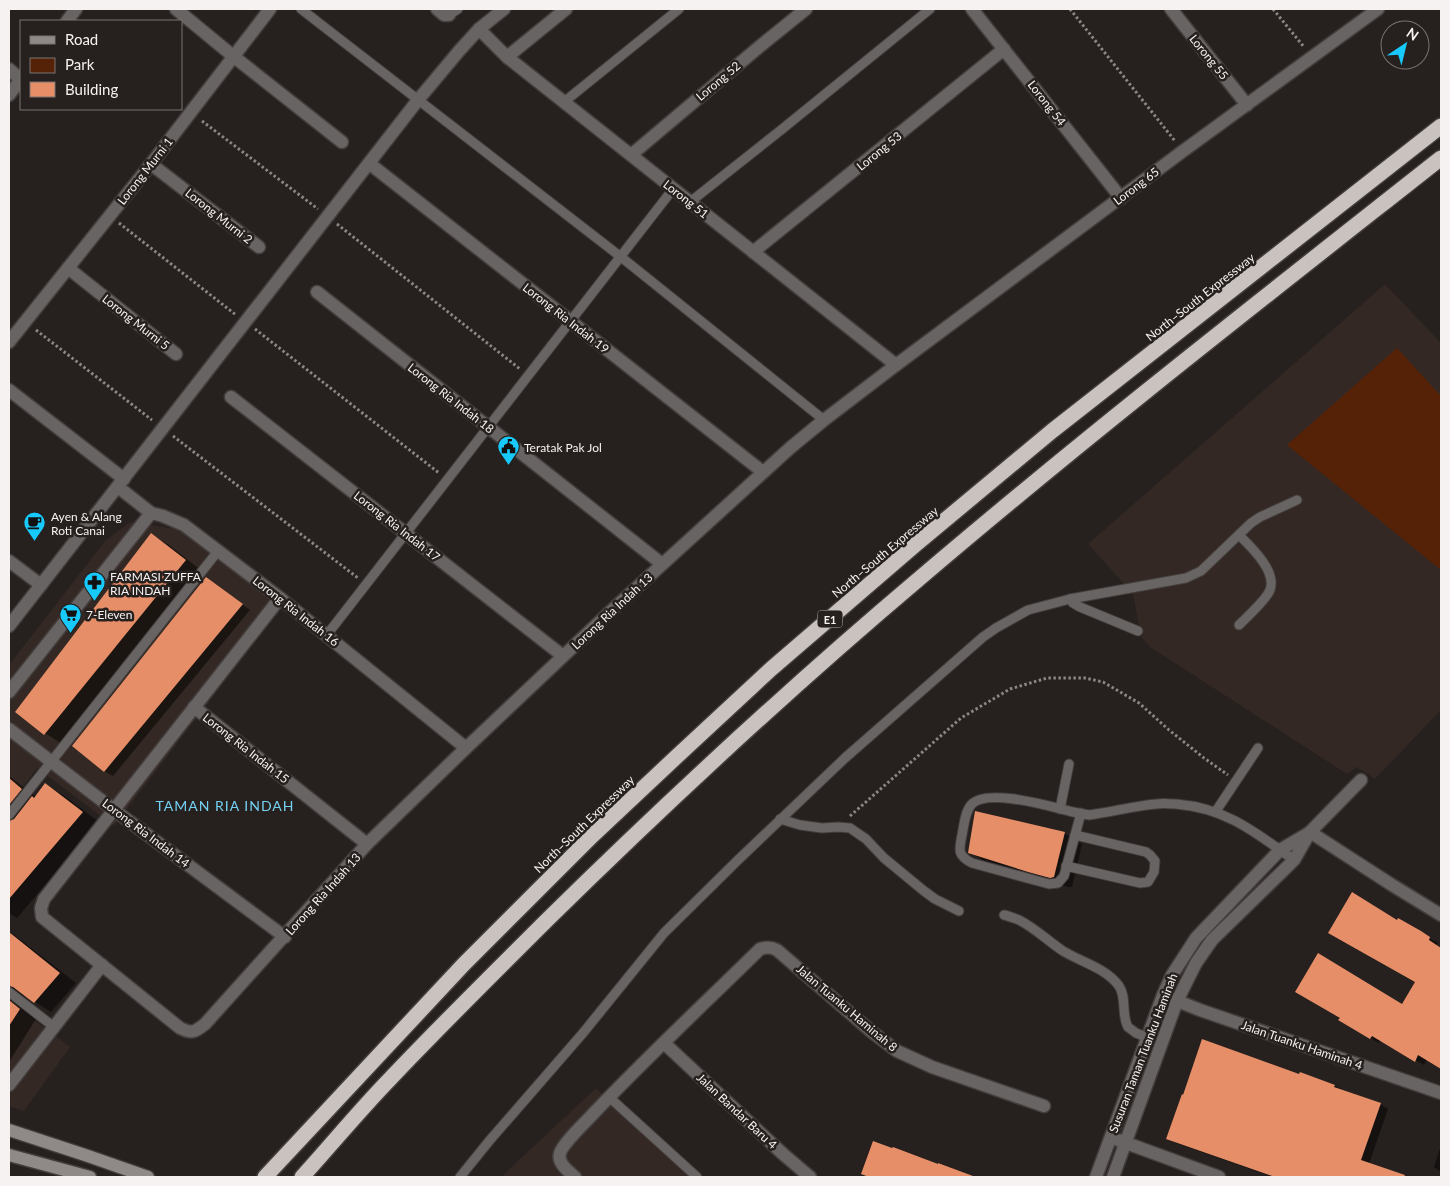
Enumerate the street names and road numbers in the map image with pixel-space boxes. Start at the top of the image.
street label: Lorong 55 [1186,32,1232,82]
street label: Lorong 52 [693,58,743,104]
street label: Lorong 54 [1025,77,1069,129]
street label: Lorong 53 [854,128,904,174]
street label: Lorong Murni 1 [114,134,176,208]
street label: Lorong 65 [1110,164,1162,208]
street label: Lorong 51 [660,177,712,221]
street label: Lorong Murni 2 [182,185,256,247]
street label: North–South Expressway [1143,249,1258,344]
street label: Lorong Ria Indah 19 [520,280,612,356]
street label: Lorong Murni 5 [99,291,173,353]
street label: Lorong Ria Indah 18 [405,360,497,436]
street label: Lorong Ria Indah 17 [351,488,443,564]
street label: North–South Expressway [829,503,942,601]
street label: Lorong Ria Indah 13 [568,570,656,652]
street label: Lorong Ria Indah 16 [250,573,342,649]
road number: E1 [818,610,842,628]
street label: Lorong Ria Indah 15 [200,710,292,786]
street label: North–South Expressway [531,772,638,876]
street label: Lorong Ria Indah 14 [99,795,193,871]
street label: Lorong Ria Indah 13 [282,850,364,938]
street label: Jalan Tuanku Haminah 8 [793,961,901,1055]
street label: Susuran Taman Tuanku Haminah [1106,971,1180,1135]
street label: Jalan Tuanku Haminah 4 [1239,1017,1365,1073]
street label: Jalan Bandar Baru 4 [694,1070,780,1152]

